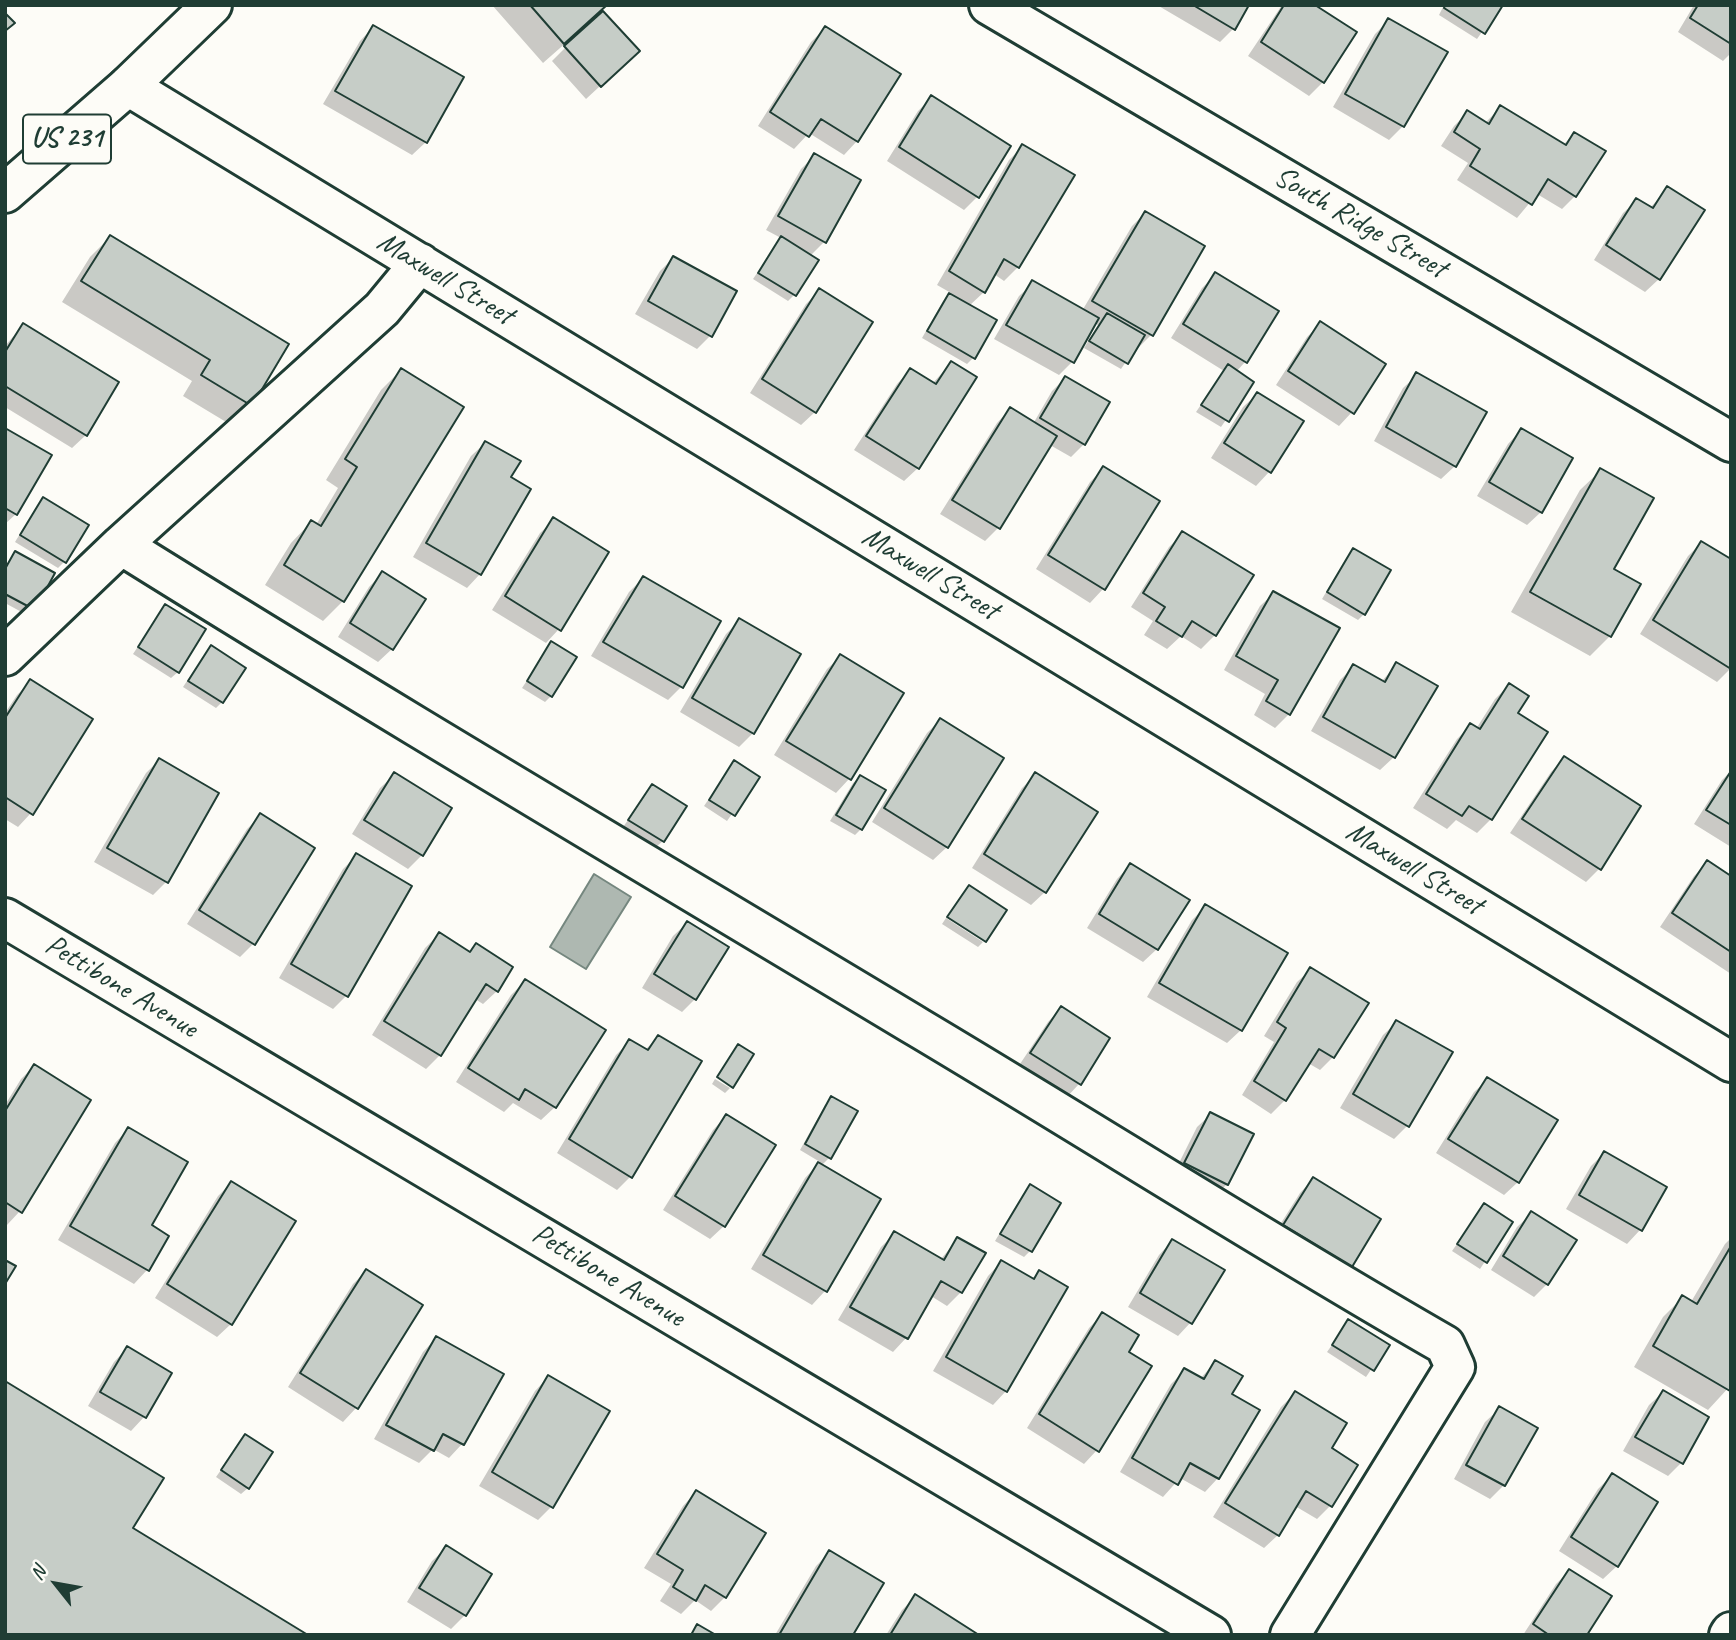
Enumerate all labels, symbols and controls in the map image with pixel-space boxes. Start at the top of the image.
road number: US 231 [23,114,111,164]
street label: South Ridge Street [1267,159,1453,287]
street label: Maxwell Street [370,224,520,334]
street label: Maxwell Street [855,519,1005,629]
street label: Maxwell Street [1339,814,1489,924]
street label: Pettibone Avenue [38,927,204,1047]
street label: Pettibone Avenue [525,1216,691,1336]
north arrow [21,1549,91,1619]
text: N [25,1562,51,1584]

